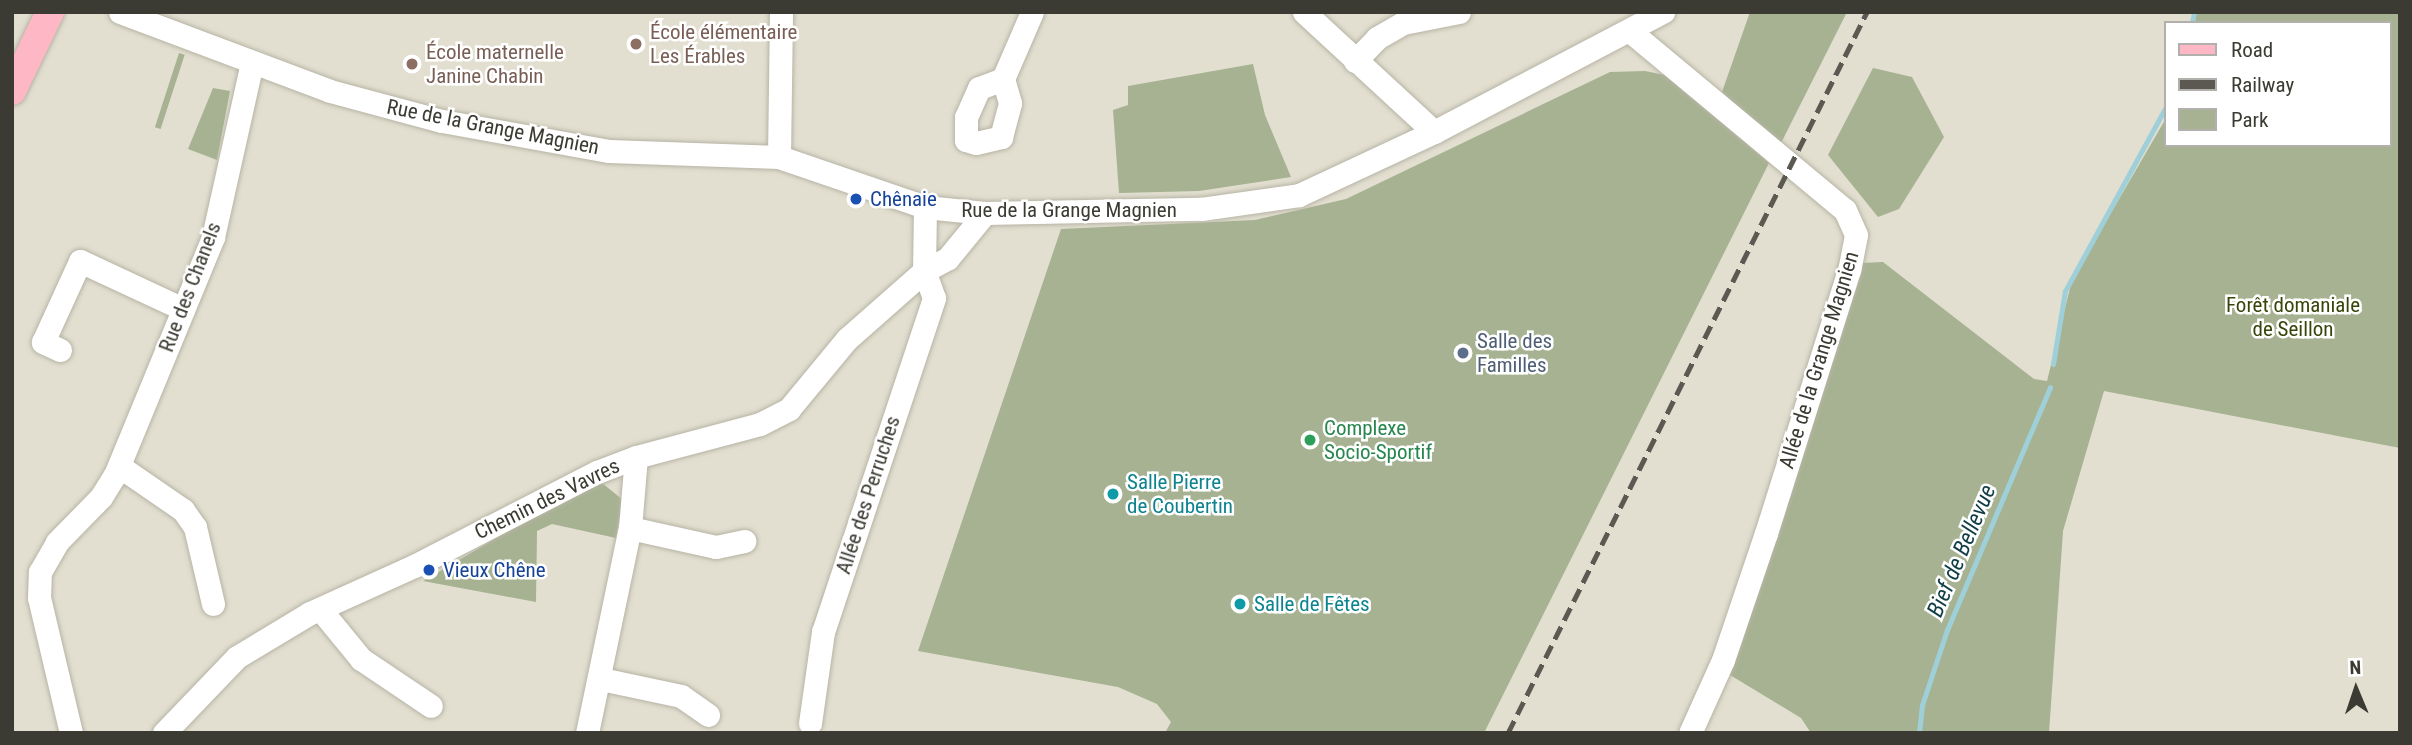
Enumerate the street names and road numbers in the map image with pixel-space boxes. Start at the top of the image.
street label: Rue de la Grange Magnien [385,94,601,160]
street label: Rue de la Grange Magnien [961,197,1177,223]
street label: Rue des Chanels [154,218,226,356]
street label: Allée de la Grange Magnien [1774,248,1864,472]
street label: Allée des Perruches [831,413,905,577]
street label: Chemin des Vavres [470,453,624,545]

